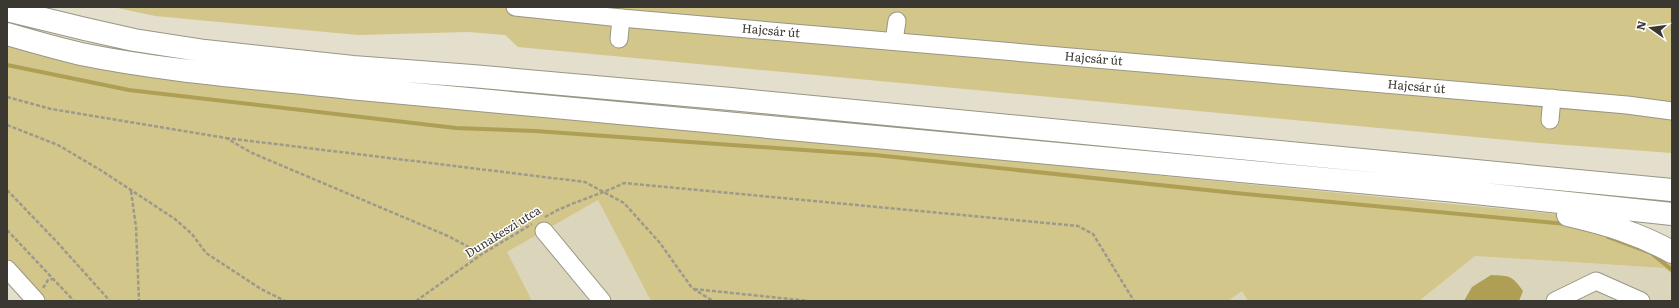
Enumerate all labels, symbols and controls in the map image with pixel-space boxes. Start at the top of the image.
north arrow [1631,8,1671,48]
street label: Hajcsár út [741,18,801,41]
text: N [1631,19,1649,32]
street label: Hajcsár út [1064,46,1124,69]
street label: Hajcsár út [1387,74,1446,97]
street label: Dunakeszi utca [461,200,544,262]

